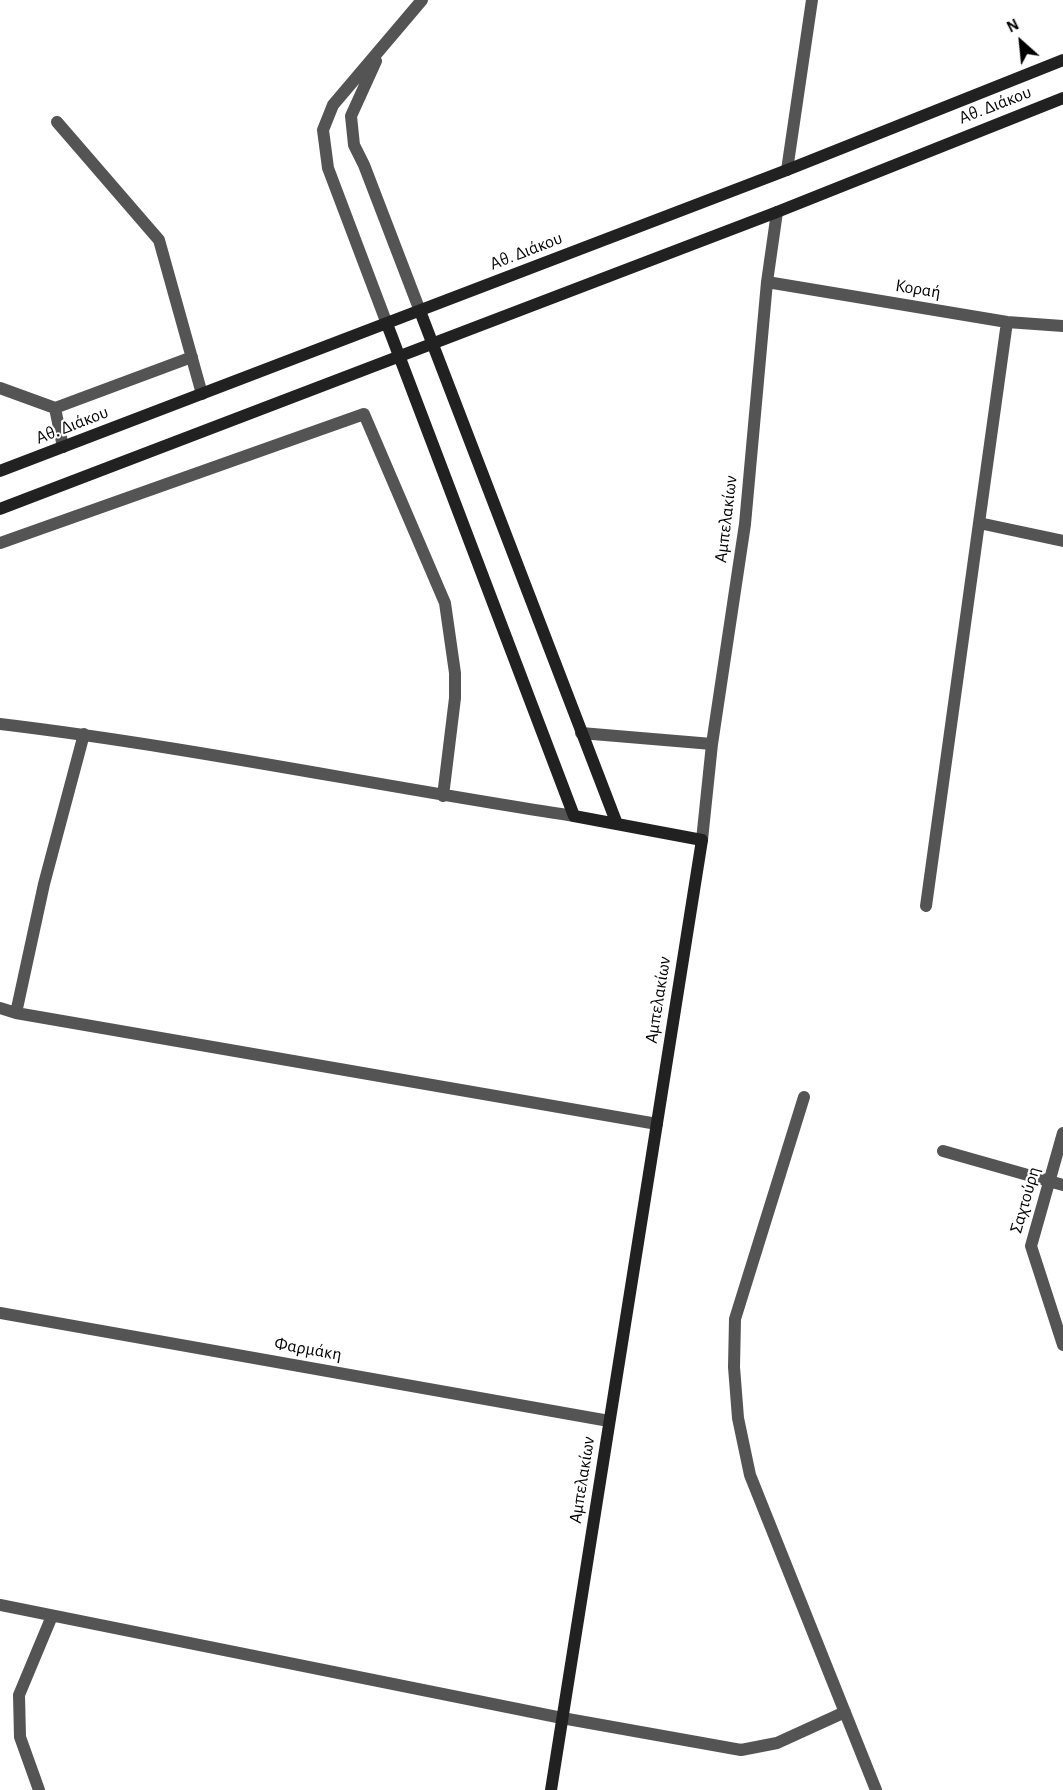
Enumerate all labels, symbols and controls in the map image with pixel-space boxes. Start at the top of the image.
north arrow [991,12,1051,72]
text: N [1004,16,1021,36]
street label: Αθ. Διάκου [956,81,1034,129]
street label: Αθ. Διάκου [487,227,565,275]
street label: Κοραή [894,275,942,303]
street label: Αθ. Διάκου [33,401,111,449]
street label: Αμπελακίων [710,474,742,564]
street label: Αμπελακίων [640,955,676,1045]
street label: Σαχτούρη [1005,1164,1045,1236]
street label: Φαρμάκη [273,1332,343,1366]
street label: Αμπελακίων [564,1435,600,1525]

